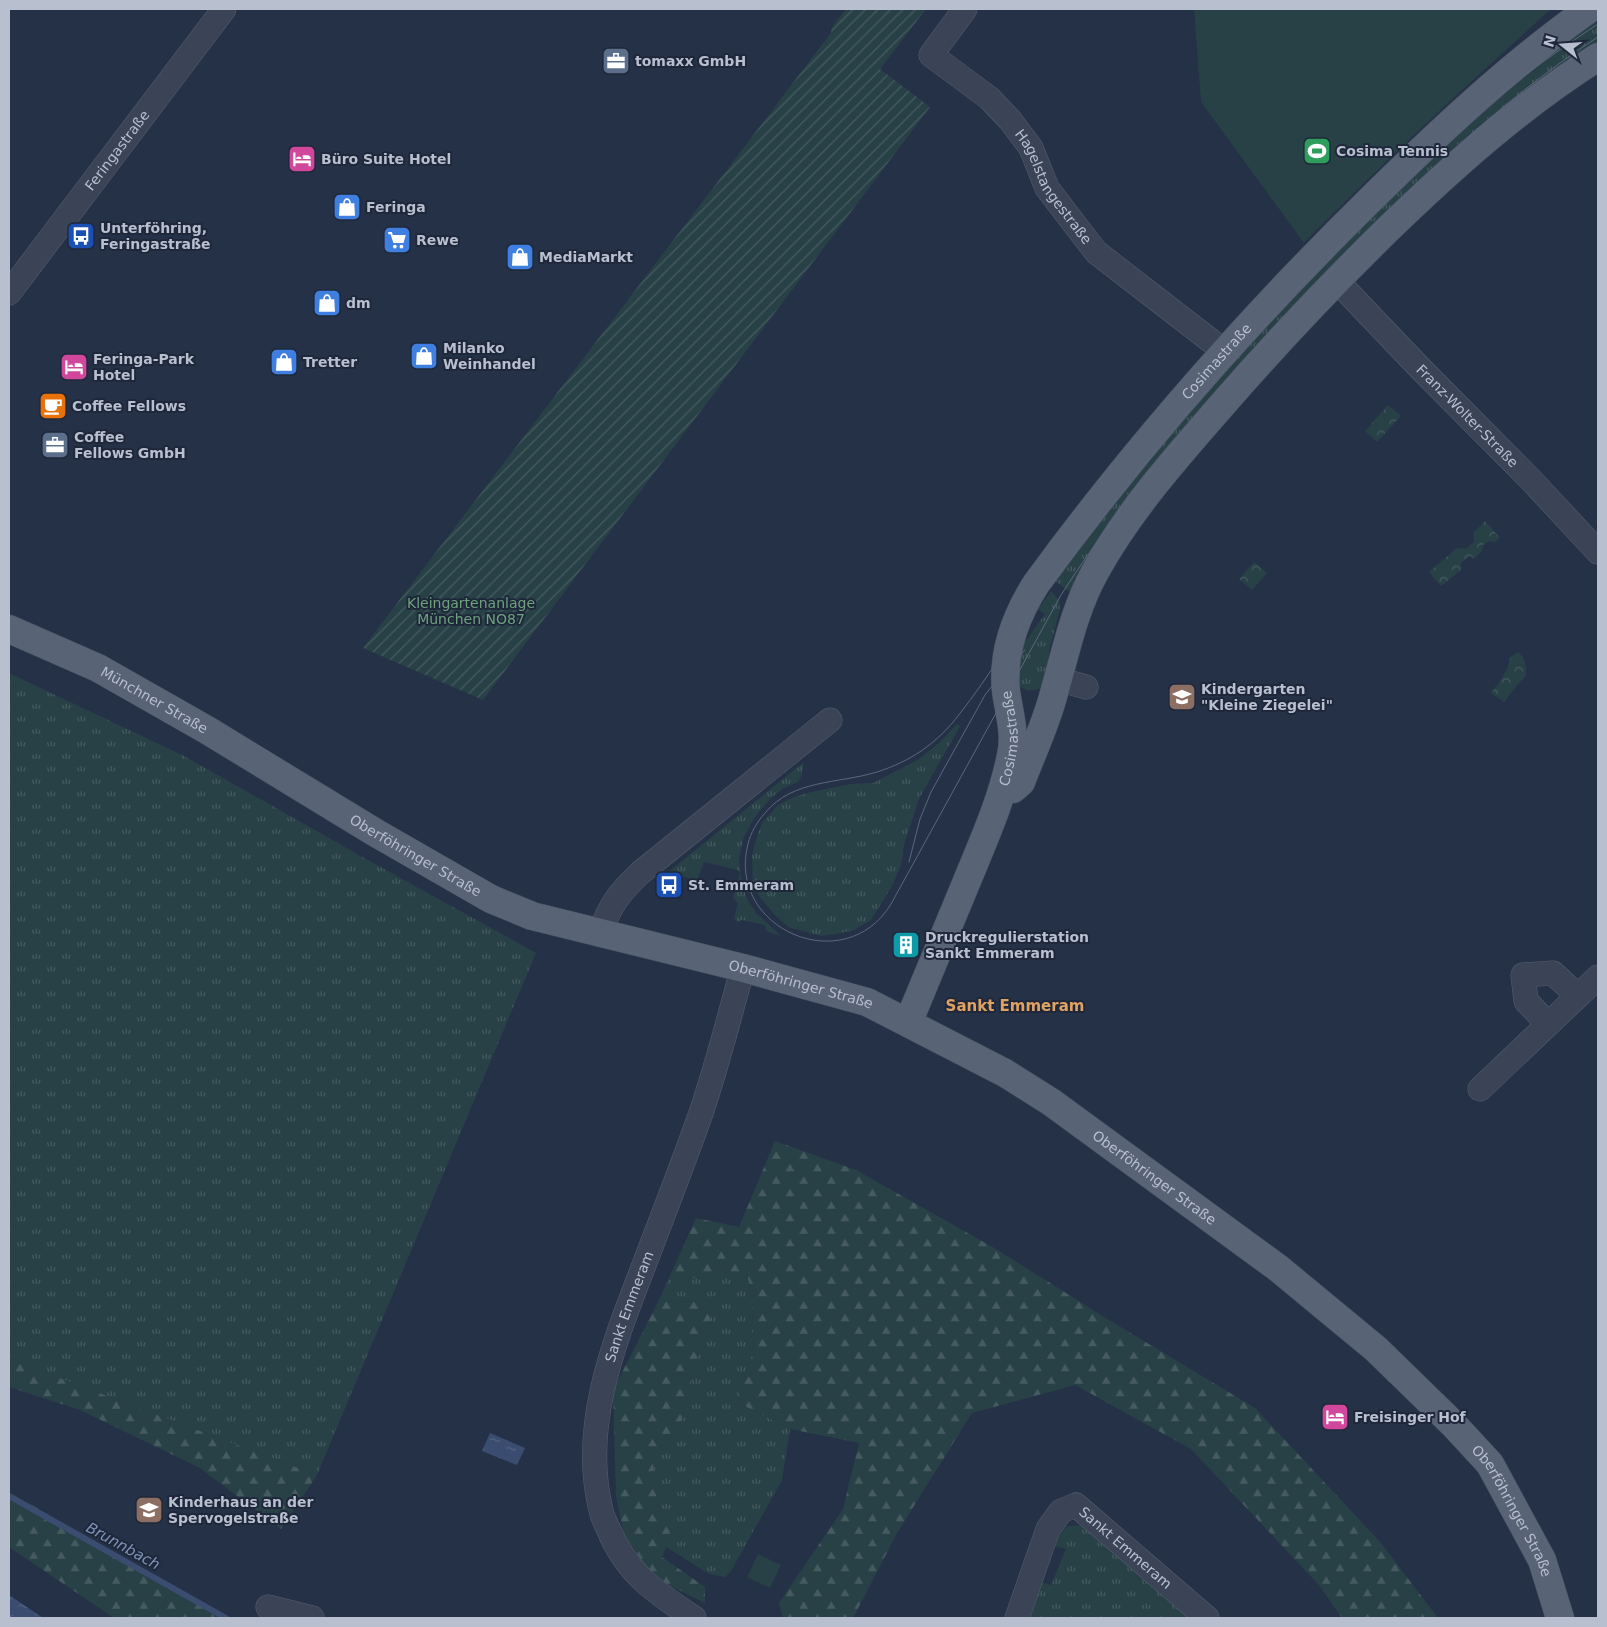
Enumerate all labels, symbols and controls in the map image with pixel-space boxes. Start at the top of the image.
north arrow [1537,20,1587,70]
text: N [1540,33,1559,49]
office icon: tomaxx GmbH [601,46,631,76]
place label: tomaxx GmbH [635,53,746,69]
street label: Feringastraße [82,107,153,194]
street label: Hagelstangestraße [1012,126,1095,247]
sports icon: Cosima Tennis [1302,136,1332,166]
place label: Cosima Tennis [1336,143,1448,159]
hotel icon: Büro Suite Hotel [287,144,317,174]
place label: Büro Suite Hotel [321,151,451,167]
shop icon: Feringa [332,192,362,222]
place label: Feringa [366,199,426,215]
place label: Unterföhring, Feringastraße [100,220,211,252]
bus stop icon: Unterföhring, Feringastraße [66,221,96,251]
supermarket icon: Rewe [382,225,412,255]
place label: Rewe [416,232,459,248]
shop icon: MediaMarkt [505,242,535,272]
place label: MediaMarkt [539,249,633,265]
shop icon: dm [312,288,342,318]
place label: dm [346,295,371,311]
street label: Cosimastraße [1178,320,1254,403]
place label: Milanko Weinhandel [443,340,536,372]
shop icon: Milanko Weinhandel [409,341,439,371]
shop icon: Tretter [269,347,299,377]
place label: Feringa-Park Hotel [93,351,195,383]
hotel icon: Feringa-Park Hotel [59,352,89,382]
place label: Tretter [303,354,357,370]
street label: Franz-Wolter-Straße [1413,361,1522,470]
cafe icon: Coffee Fellows [38,391,68,421]
place label: Coffee Fellows [72,398,186,414]
place label: Coffee Fellows GmbH [74,429,186,461]
office icon: Coffee Fellows GmbH [40,430,70,460]
park label: Kleingartenanlage München NO87 [407,595,535,627]
street label: Münchner Straße [98,663,211,737]
place label: Kindergarten "Kleine Ziegelei" [1201,681,1333,713]
school or university icon: Kindergarten "Kleine Ziegelei" [1167,682,1197,712]
street label: Cosimastraße [996,690,1021,788]
street label: Oberföhringer Straße [347,811,484,900]
bus stop icon: St. Emmeram [654,870,684,900]
place label: St. Emmeram [688,877,794,893]
place label: Druckregulierstation Sankt Emmeram [925,929,1089,961]
building icon: Druckregulierstation Sankt Emmeram [891,930,921,960]
street label: Oberföhringer Straße [727,957,876,1012]
district label: Sankt Emmeram [946,997,1084,1015]
street label: Oberföhringer Straße [1089,1127,1219,1228]
street label: Sankt Emmeram [602,1249,657,1364]
hotel icon: Freisinger Hof [1320,1402,1350,1432]
place label: Freisinger Hof [1354,1409,1467,1425]
street label: Oberföhringer Straße [1469,1442,1555,1579]
place label: Kinderhaus an der Spervogelstraße [168,1494,313,1526]
school or university icon: Kinderhaus an der Spervogelstraße [134,1495,164,1525]
street label: Sankt Emmeram [1076,1503,1175,1592]
water label: Brunnbach [83,1518,163,1574]

